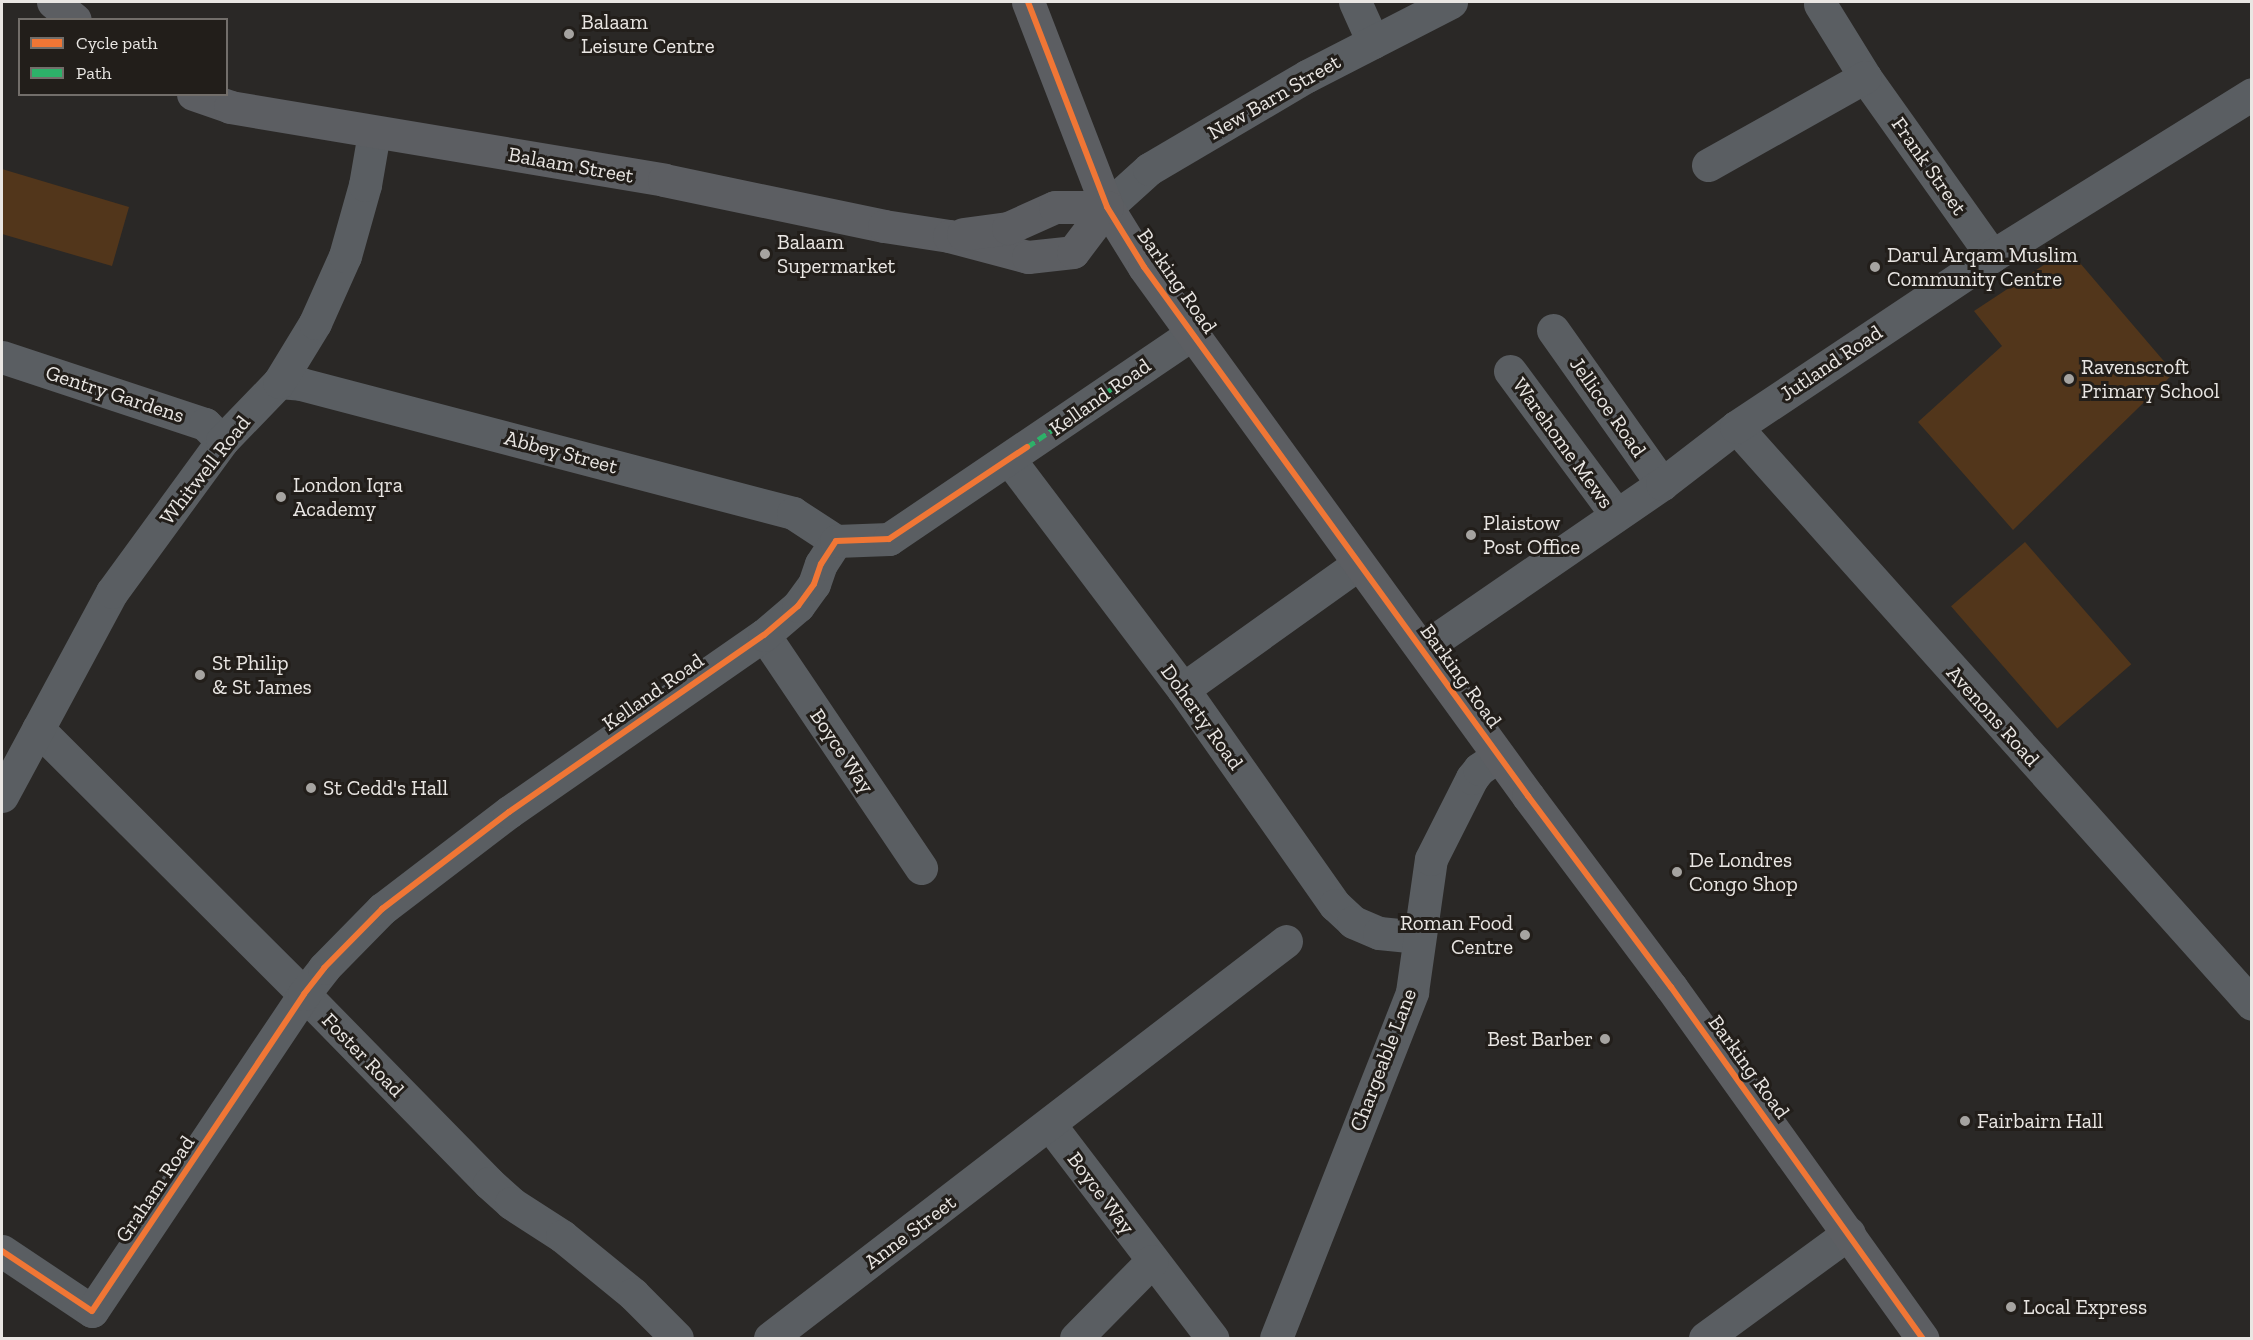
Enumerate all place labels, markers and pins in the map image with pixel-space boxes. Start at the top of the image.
place label: Balaam Leisure Centre [581,9,715,59]
marker: Balaam Leisure Centre [562,27,576,41]
place label: Balaam Supermarket [777,229,895,279]
place label: Darul Arqam Muslim Community Centre [1887,242,2078,292]
marker: Balaam Supermarket [758,247,772,261]
marker: Darul Arqam Muslim Community Centre [1868,260,1882,274]
place label: Ravenscroft Primary School [2081,354,2220,404]
marker: Ravenscroft Primary School [2062,372,2076,386]
place label: London Iqra Academy [293,472,403,522]
marker: London Iqra Academy [274,490,288,504]
place label: Plaistow Post Office [1483,510,1580,560]
marker: Plaistow Post Office [1464,528,1478,542]
place label: St Philip & St James [212,650,312,700]
marker: St Philip & St James [193,668,207,682]
place label: St Cedd's Hall [323,775,448,801]
marker: St Cedd's Hall [304,781,318,795]
place label: De Londres Congo Shop [1689,847,1798,897]
marker: De Londres Congo Shop [1670,865,1684,879]
place label: Roman Food Centre [1400,910,1513,960]
marker: Roman Food Centre [1518,928,1532,942]
place label: Best Barber [1487,1026,1593,1052]
marker: Best Barber [1598,1032,1612,1046]
place label: Fairbairn Hall [1977,1108,2103,1134]
marker: Fairbairn Hall [1958,1114,1972,1128]
place label: Local Express [2023,1294,2147,1320]
marker: Local Express [2004,1300,2018,1314]

